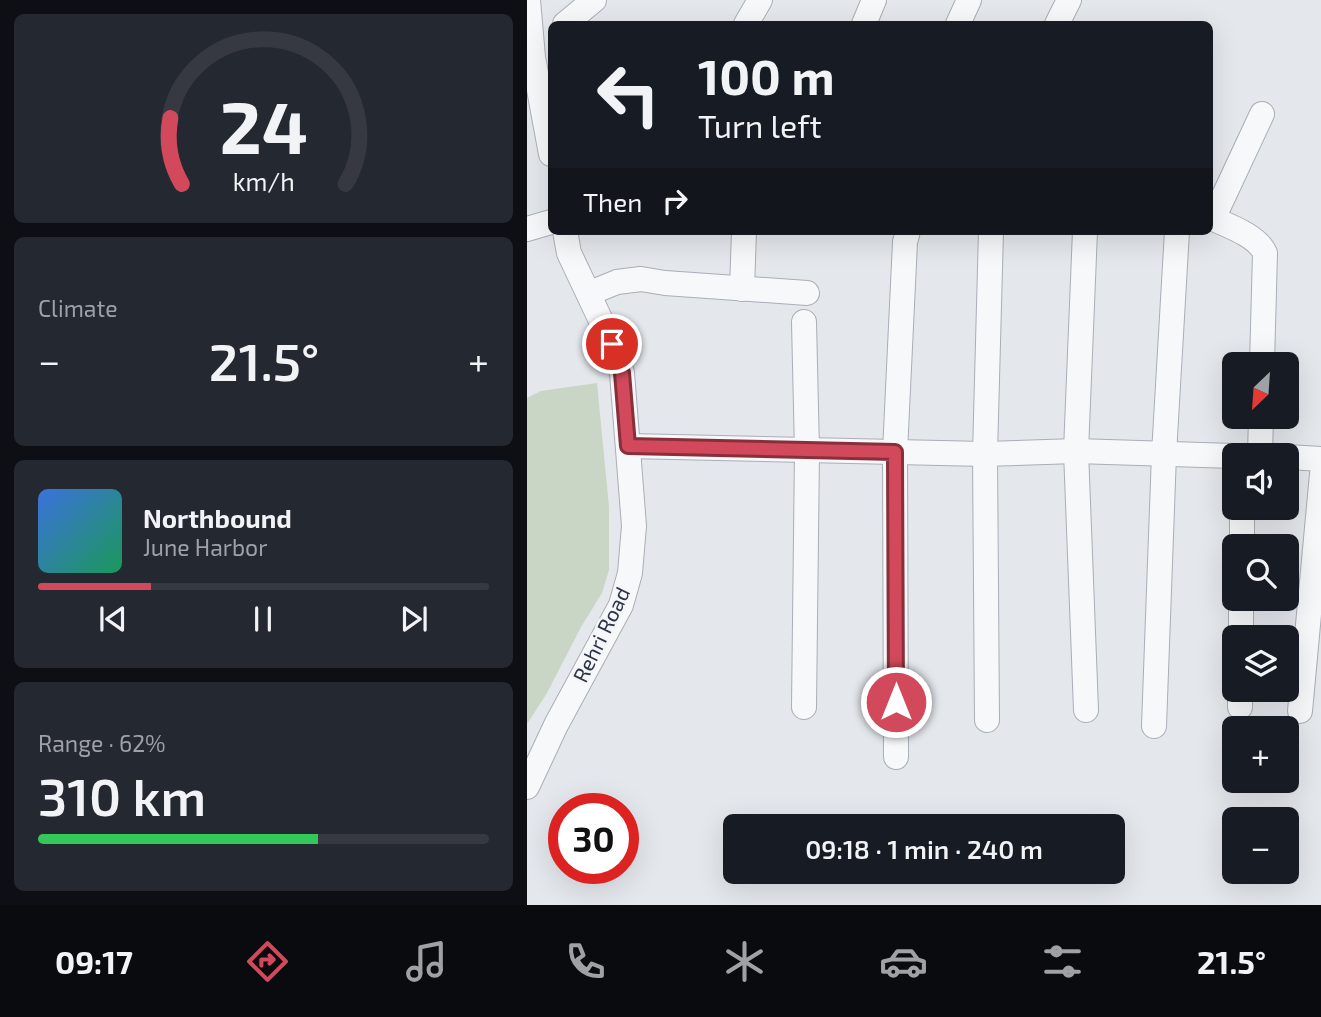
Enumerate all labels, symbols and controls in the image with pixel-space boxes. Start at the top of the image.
text: 100 m [698,46,835,105]
icon: left [583,49,674,140]
text: 24 [219,82,308,170]
text: Turn left [698,106,822,144]
text: km/h [232,166,295,196]
icon: right [656,182,694,220]
text: Then [583,186,642,217]
text: Climate [38,294,118,322]
pin [582,314,642,374]
icon: arrive [593,325,631,363]
text: 21.5° [209,329,319,391]
text: − [38,337,60,383]
text: + [468,337,489,383]
north arrow [1222,352,1299,429]
map controls [1222,352,1299,884]
button: sound [1222,443,1299,520]
text: Northbound [143,502,292,533]
text: June Harbor [143,533,267,561]
button: search [1222,534,1299,611]
street label: Rehri Road [567,583,634,686]
icon: previous [94,600,132,638]
icon: pause [244,600,282,638]
icon: next [395,600,433,638]
button: layers [1222,625,1299,702]
position arrow [859,665,933,739]
button: + [1222,716,1299,793]
text: Range · 62% [38,729,166,757]
text: 310 km [38,764,206,826]
speed limit sign: 30 [548,793,639,884]
button: − [1222,807,1299,884]
text: 09:18 · 1 min · 240 m [805,833,1043,864]
icon: directions [243,937,292,986]
icon: music [402,937,451,986]
icon: phone [561,937,610,986]
icon: climate [720,937,769,986]
icon: car [879,937,928,986]
icon: filters [1038,937,1087,986]
text: 09:17 [55,942,133,980]
text: 21.5° [1197,942,1266,980]

